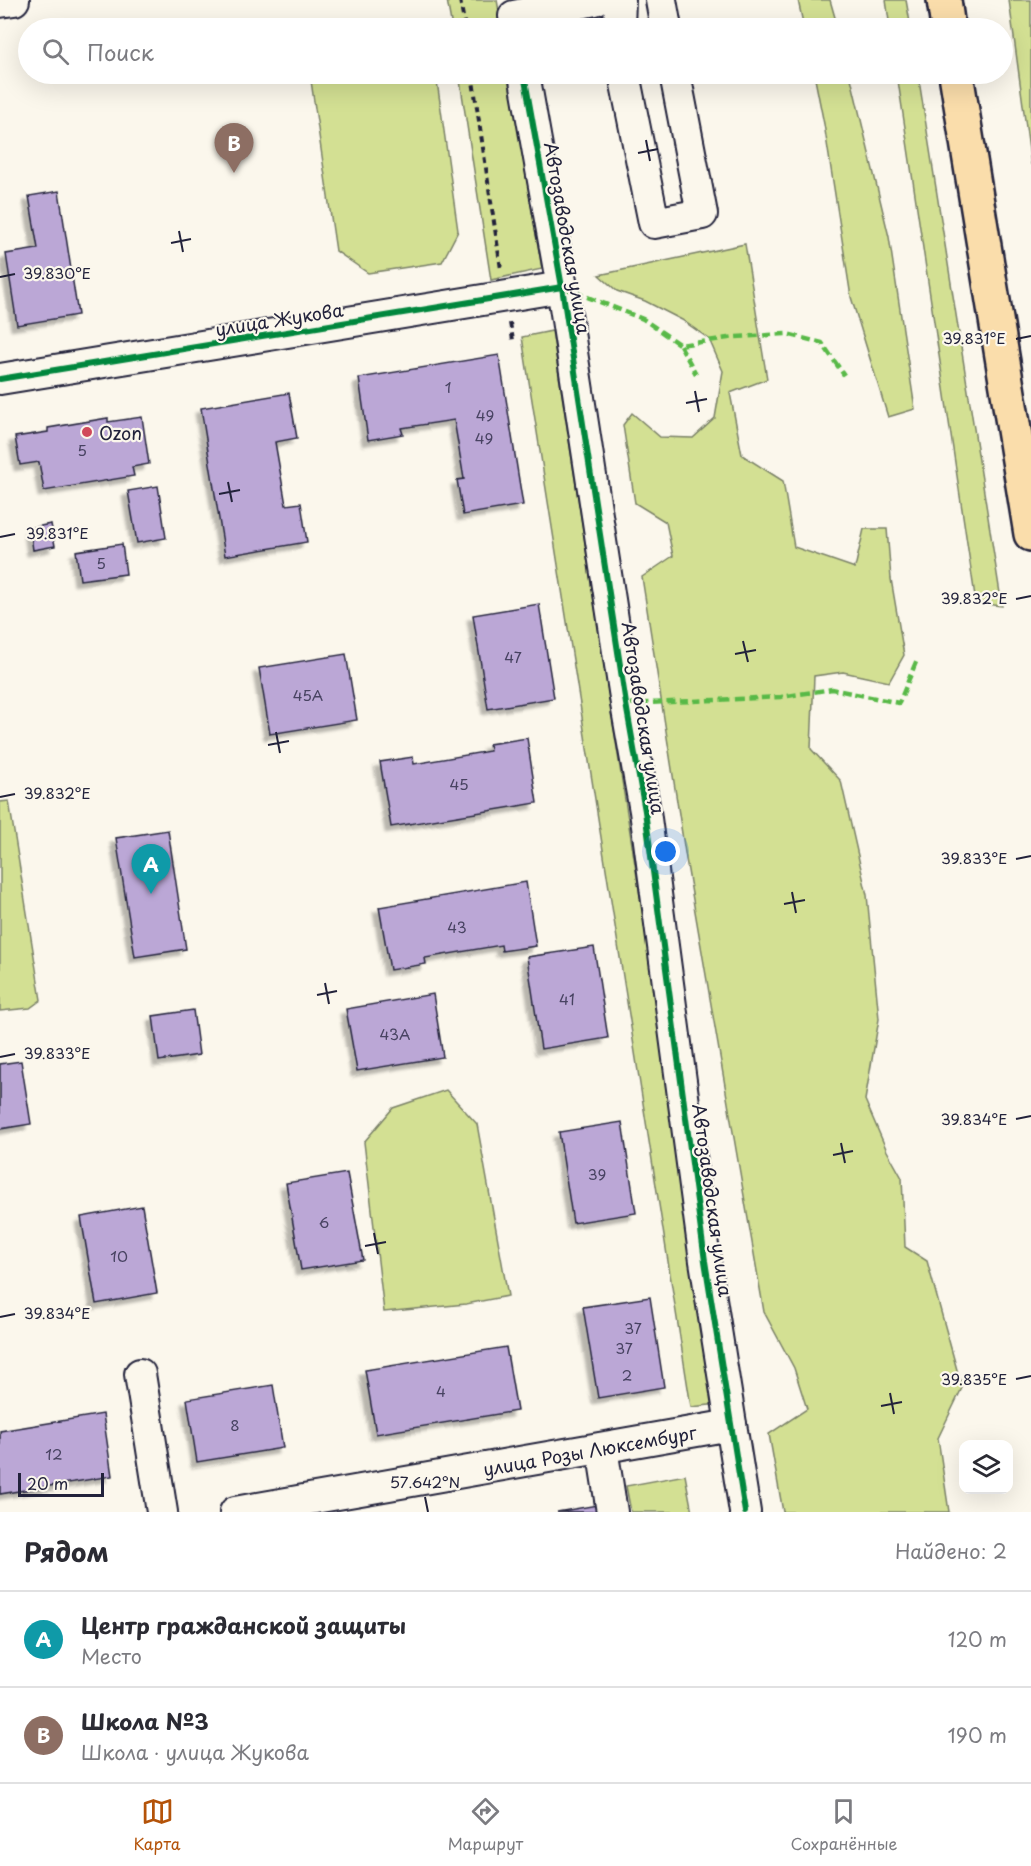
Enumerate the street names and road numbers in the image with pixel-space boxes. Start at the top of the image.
street label: Автозаводская улица [538,140,598,337]
street label: улица Жукова [213,295,346,342]
street label: Автозаводская улица [615,620,673,817]
street label: Автозаводская улица [686,1102,740,1299]
street label: улица Розы Люксембург [481,1418,699,1482]

